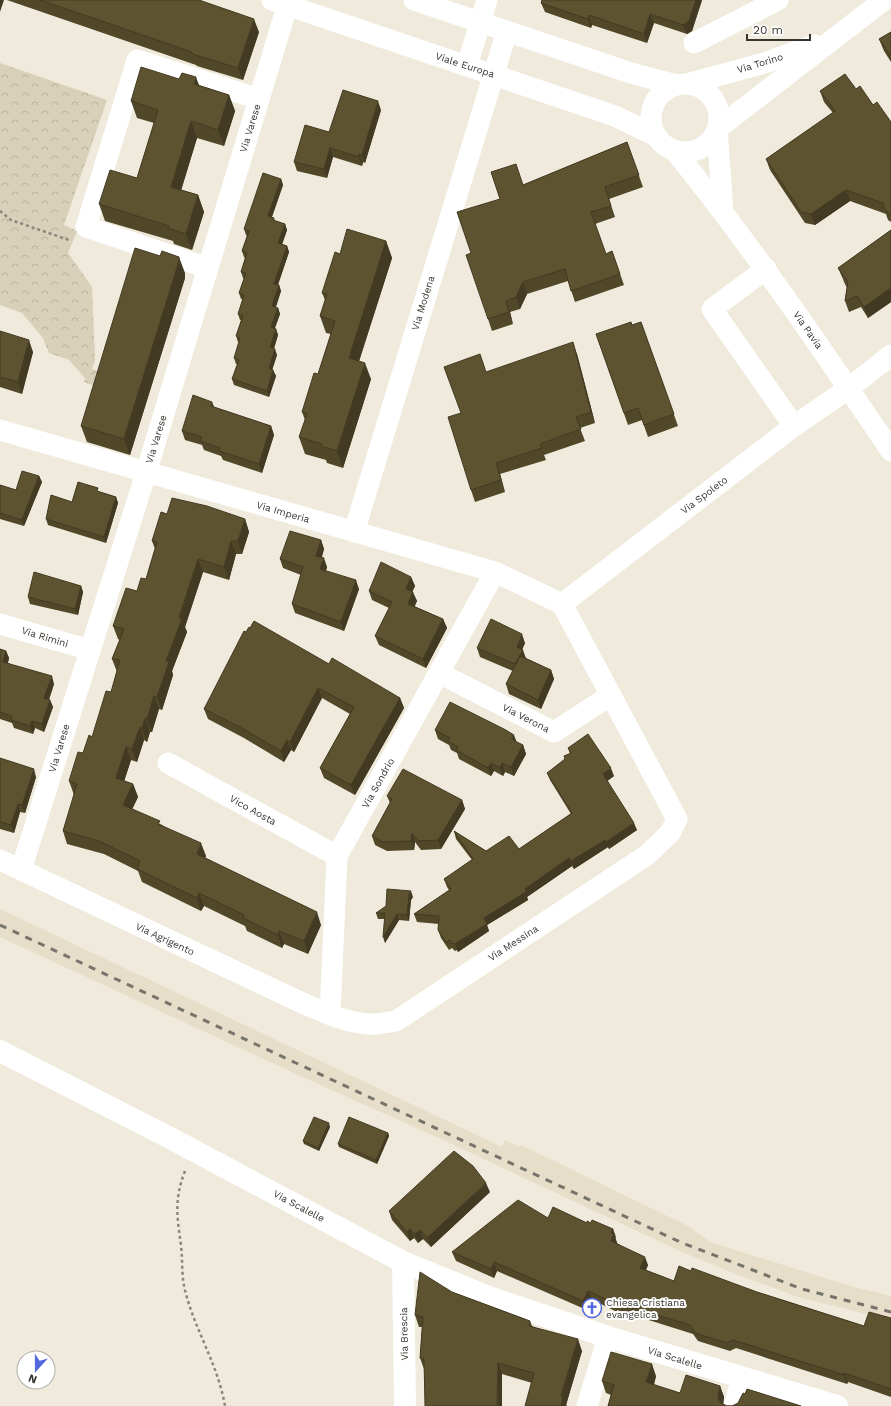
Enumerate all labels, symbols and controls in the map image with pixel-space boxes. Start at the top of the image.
scale bar [747,16,810,42]
text: 20 m [753,23,783,37]
street label: Viale Europa [434,50,496,80]
street label: Via Torino [736,51,784,75]
street label: Via Varese [237,102,263,153]
street label: Via Modena [410,274,437,332]
street label: Via Pavia [791,309,825,351]
street label: Via Varese [143,413,169,464]
street label: Via Spoleto [679,474,729,516]
street label: Via Imperia [255,499,311,525]
street label: Via Rimini [20,625,70,649]
street label: Via Verona [501,701,552,735]
street label: Via Varese [46,722,72,773]
street label: Via Sondrio [360,756,396,810]
street label: Vico Aosta [228,793,278,827]
street label: Via Agrigento [134,921,196,957]
street label: Via Messina [486,923,540,963]
street label: Via Scalelle [272,1188,327,1224]
church icon: Chiesa Cristiana evangelica [581,1297,603,1319]
place label: Chiesa Cristiana evangelica [606,1297,685,1320]
street label: Via Brescia [398,1307,410,1361]
street label: Via Scalelle [646,1344,704,1372]
north arrow [16,1350,56,1390]
text: N [26,1371,39,1386]

